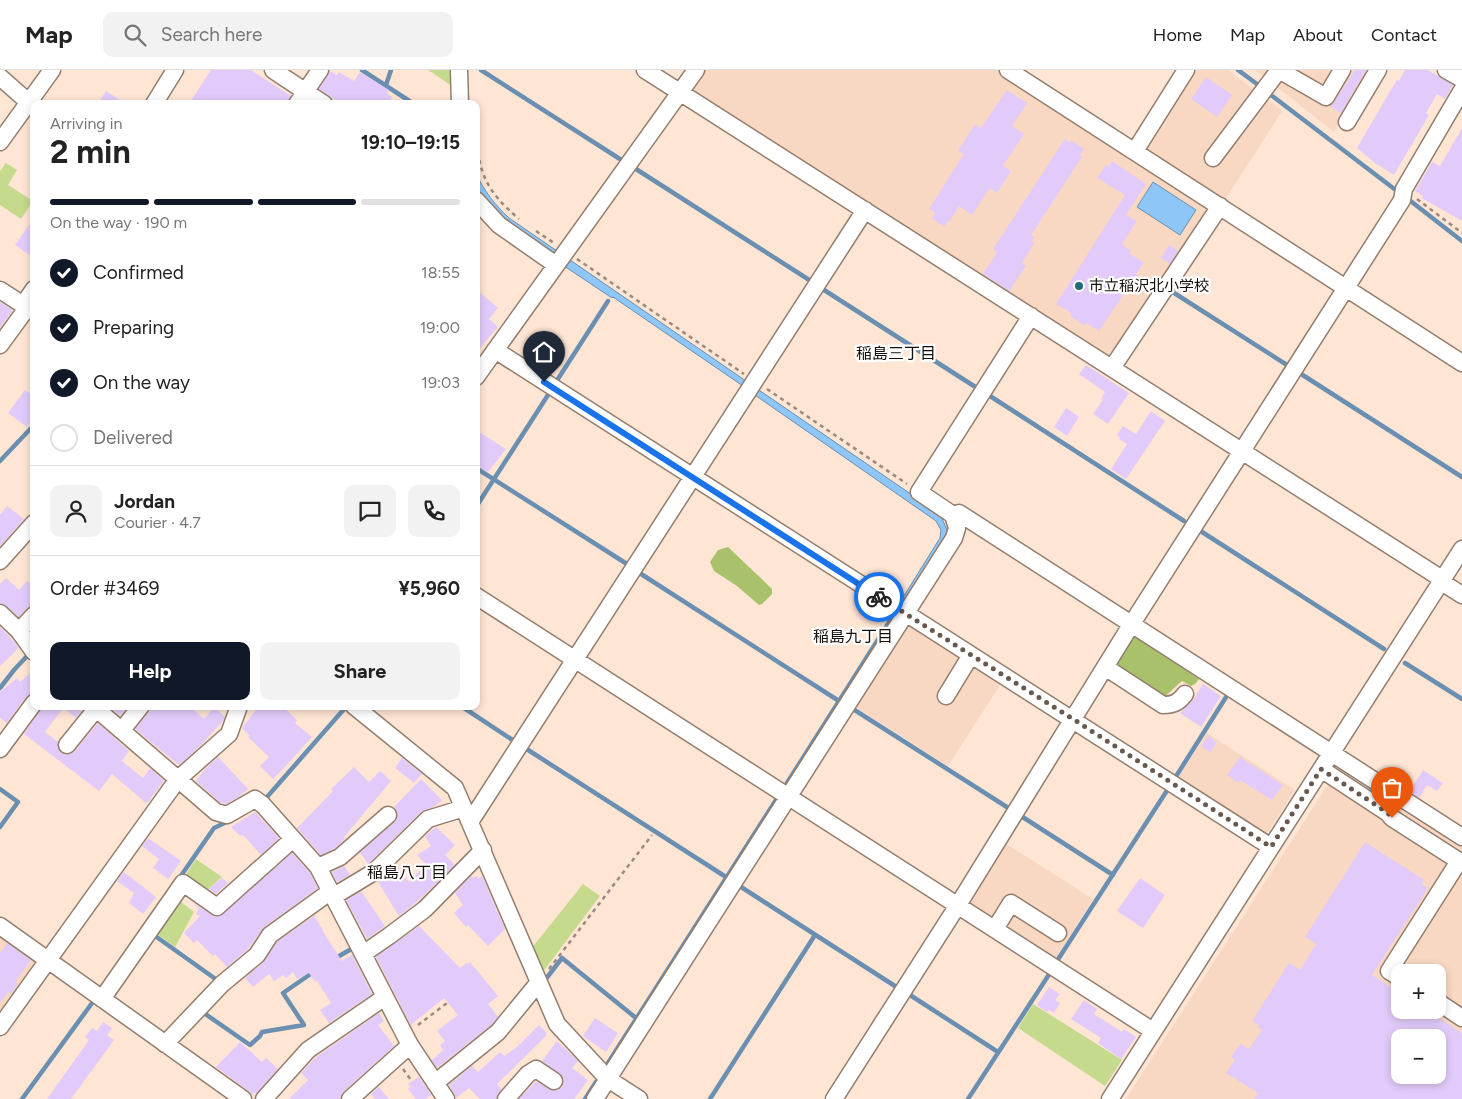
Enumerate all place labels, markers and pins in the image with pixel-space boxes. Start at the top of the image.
place label: 市立稲沢北小学校 [1089,277,1209,295]
marker: 市立稲沢北小学校 [1073,280,1085,292]
pin [523,331,565,382]
pin [1371,767,1413,818]

